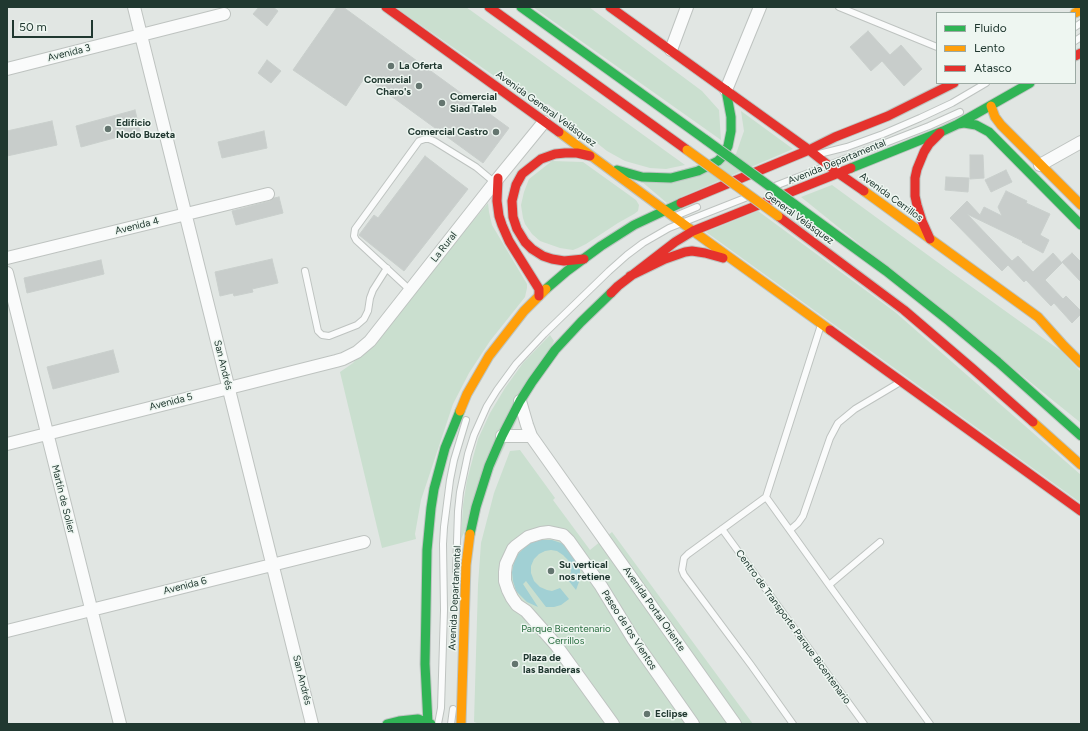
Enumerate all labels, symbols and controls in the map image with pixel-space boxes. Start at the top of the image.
scale bar [14,12,95,38]
legend [936,12,1076,84]
text: 50 m [19,20,47,34]
text: Fluido [974,21,1007,35]
text: Lento [974,41,1005,55]
street label: Avenida 3 [46,42,92,64]
place label: La Oferta [399,60,442,72]
marker: La Oferta [386,61,396,71]
text: Atasco [974,61,1012,75]
street label: Avenida General Velásquez [493,68,599,150]
place label: Comercial Charo's [364,74,411,98]
marker: Comercial Charo's [414,81,424,91]
place label: Comercial Siad Taleb [450,91,497,114]
marker: Comercial Siad Taleb [437,98,447,108]
place label: Edificio Nodo Buzeta [116,117,175,140]
marker: Edificio Nodo Buzeta [103,124,113,134]
place label: Comercial Castro [408,126,488,138]
marker: Comercial Castro [491,127,501,137]
street label: Avenida Departamental [786,137,888,187]
street label: Avenida Cerrillos [857,170,925,224]
street label: General Velásquez [762,189,836,247]
street label: Avenida 4 [114,215,160,237]
street label: La Rural [428,229,460,265]
street label: San Andrés [211,339,235,391]
street label: Avenida 5 [148,391,194,413]
street label: Martín de Solier [49,464,77,534]
street label: Avenida Departamental [446,545,464,651]
street label: Centro de Transporte Parque Bicentenario [733,548,853,706]
place label: Su vertical nos retiene [559,559,610,582]
street label: Avenida Portal Oriente [620,564,688,654]
marker: Su vertical nos retiene [546,566,556,576]
street label: Avenida 6 [162,575,208,597]
street label: Paseo de los Vientos [599,588,659,672]
park label: Parque Bicentenario Cerrillos [521,623,611,646]
place label: Plaza de las Banderas [523,652,580,676]
street label: San Andrés [290,654,314,706]
marker: Plaza de las Banderas [510,659,520,669]
place label: Eclipse [655,708,688,720]
marker: Eclipse [642,709,652,719]

